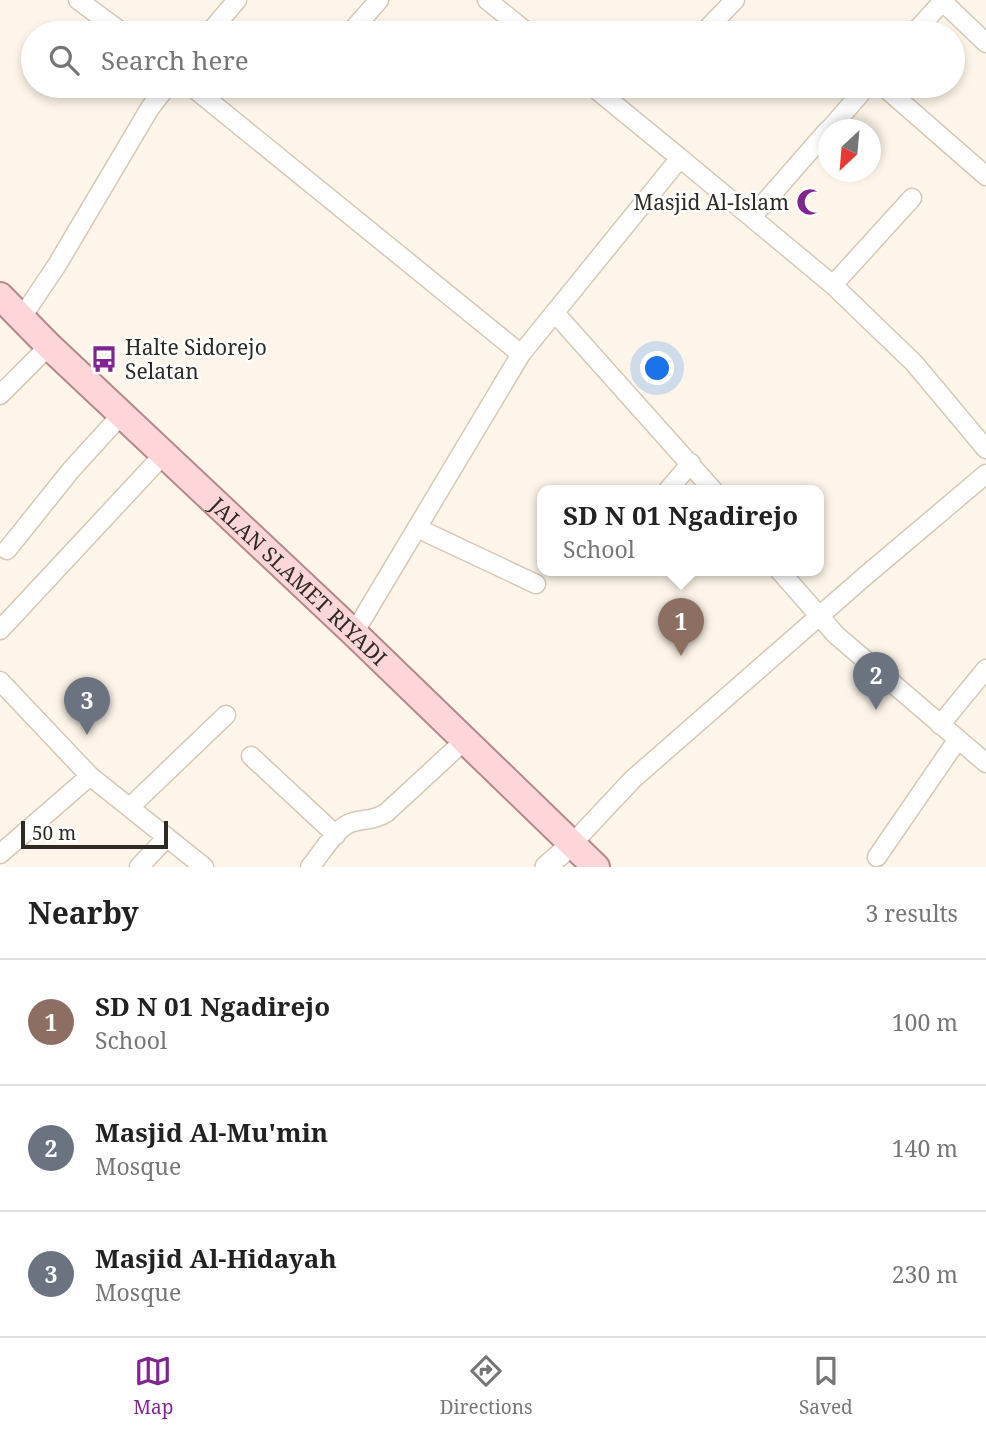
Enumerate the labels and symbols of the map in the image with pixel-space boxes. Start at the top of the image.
north arrow [818,119,881,182]
mosque icon: Masjid Al-Islam [795,187,825,217]
place label: Masjid Al-Islam [633,188,789,216]
place label: Halte Sidorejo Selatan [125,333,267,385]
bus stop icon: Halte Sidorejo Selatan [89,344,119,374]
your location [640,351,674,385]
street label: JALAN SLAMET RIYADI [204,490,393,671]
pin: 1 [658,598,704,656]
pin: 2 [853,652,899,710]
pin: 3 [64,677,110,735]
scale bar [21,818,168,850]

